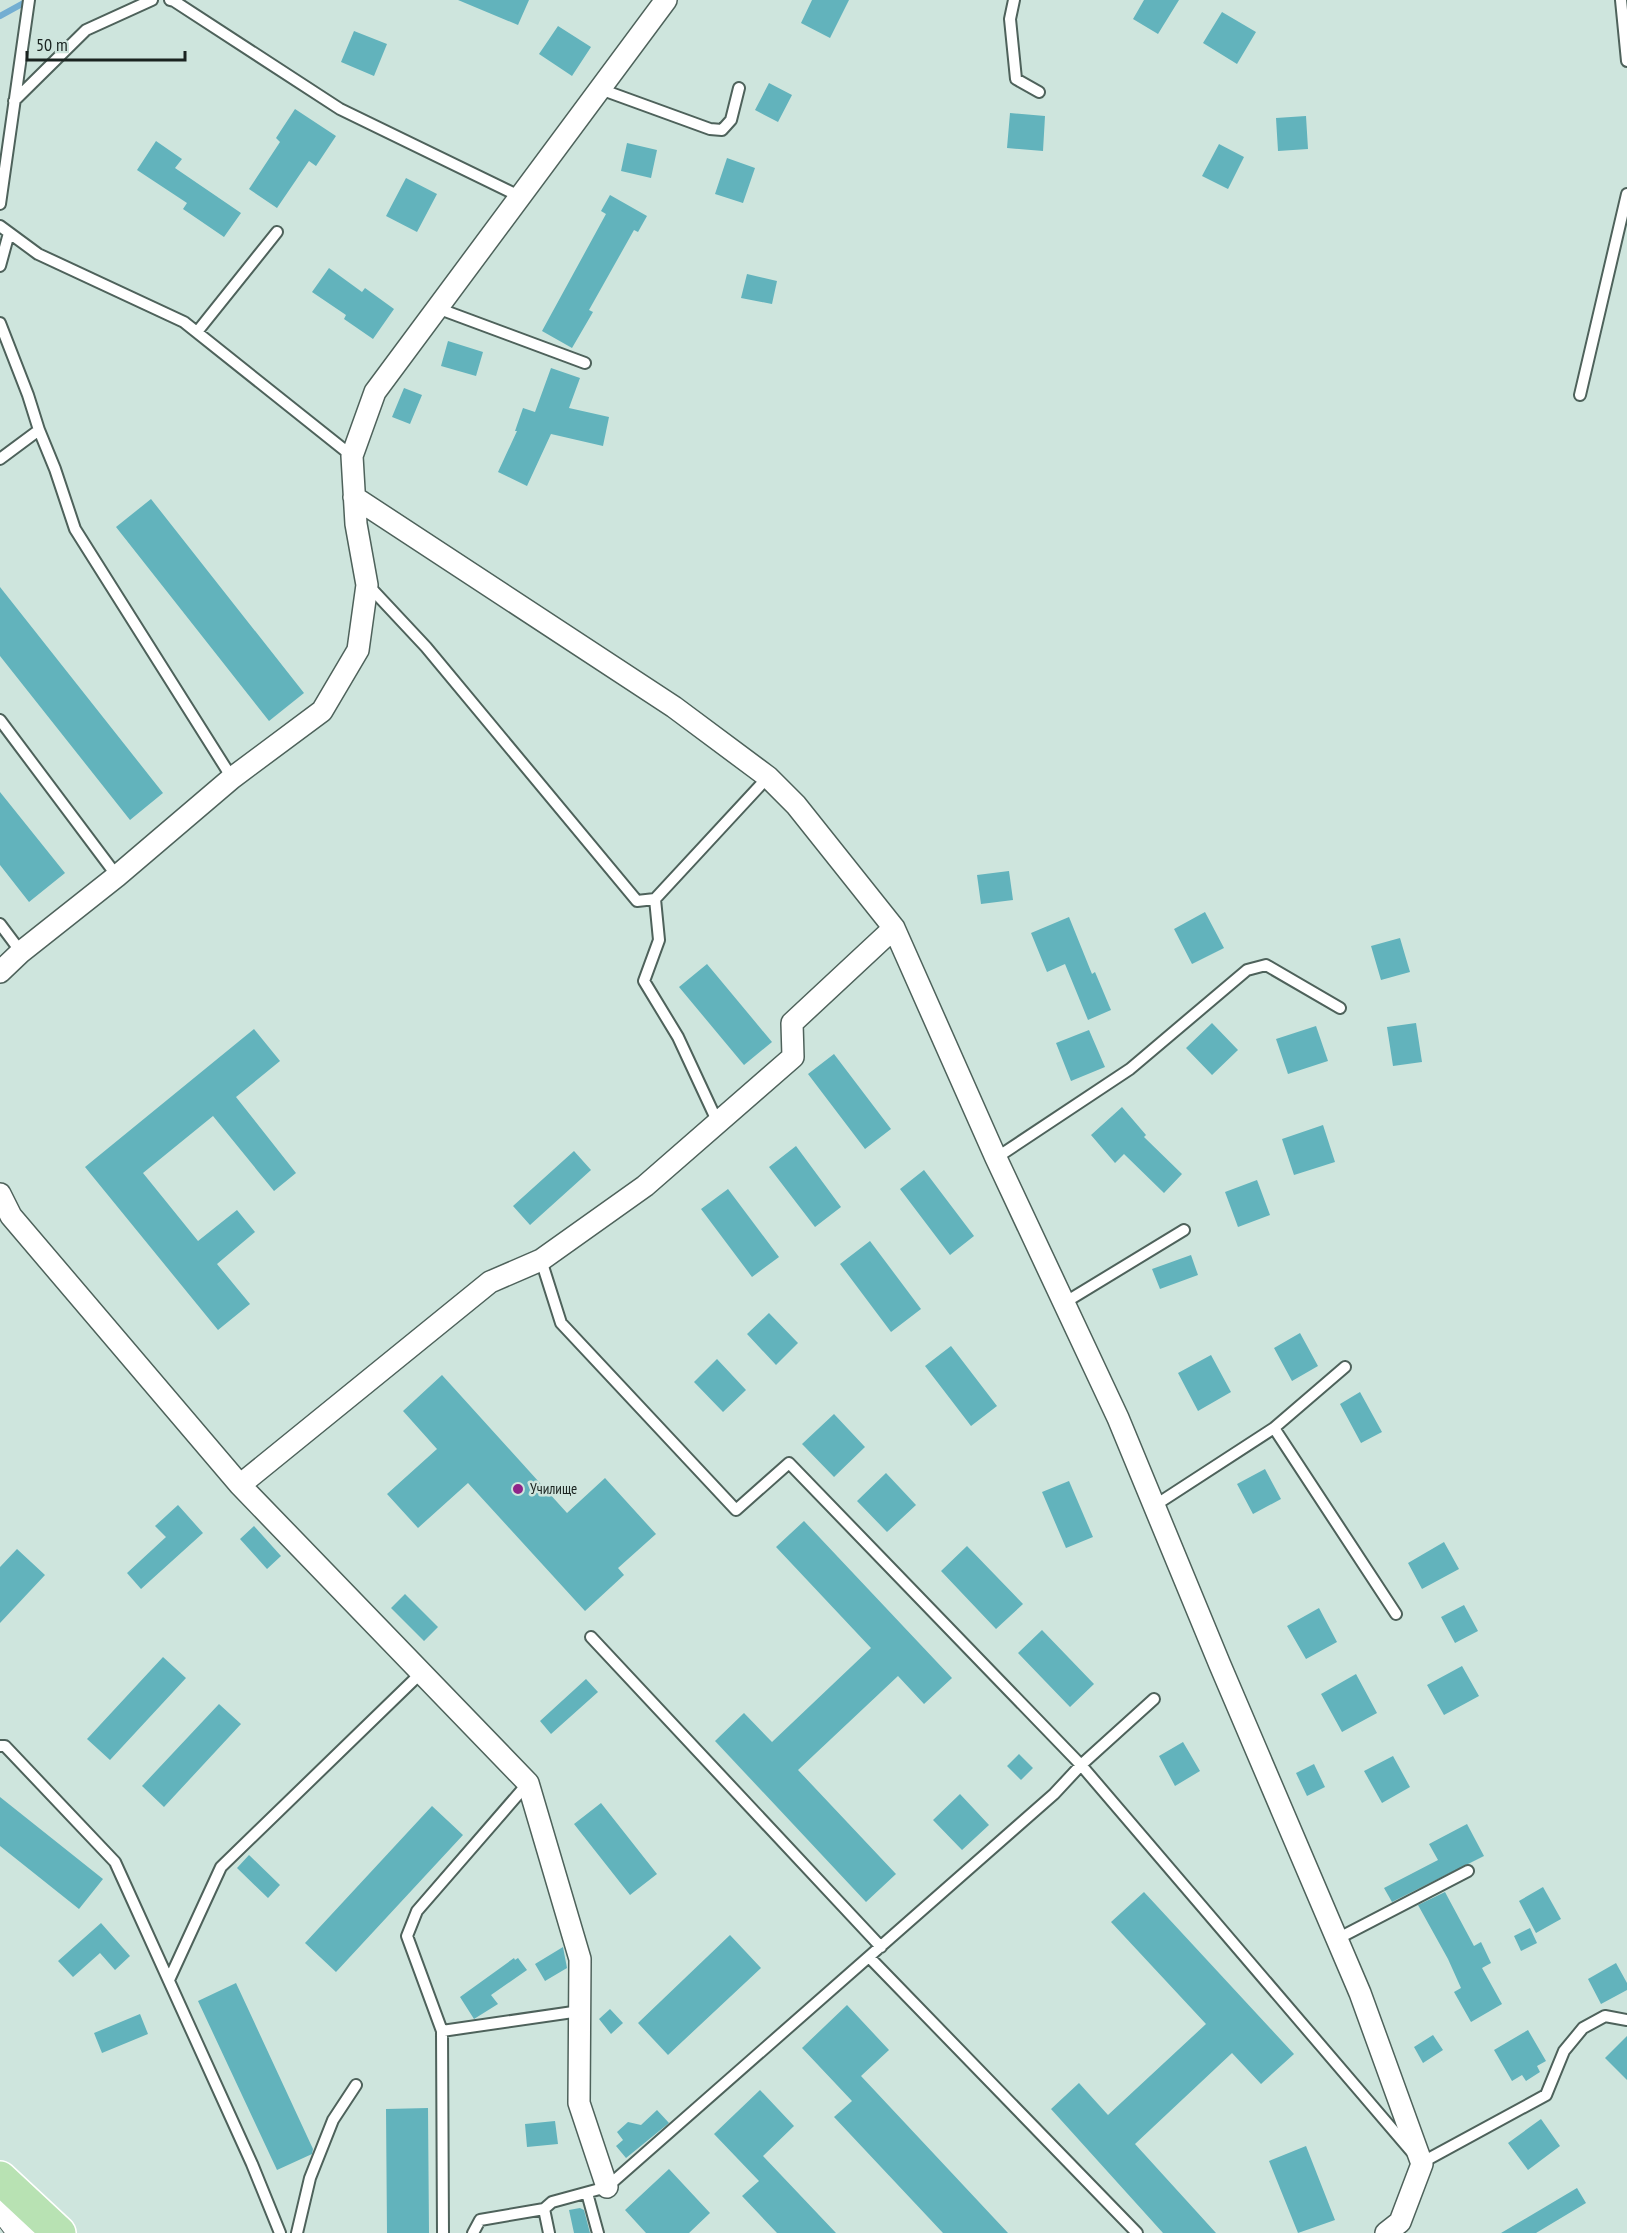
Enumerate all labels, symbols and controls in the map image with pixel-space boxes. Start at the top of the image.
scale bar [27,24,184,62]
text: 50 m [36,33,68,56]
place label: Училище [530,1479,577,1498]
marker: Училище [511,1482,525,1496]

